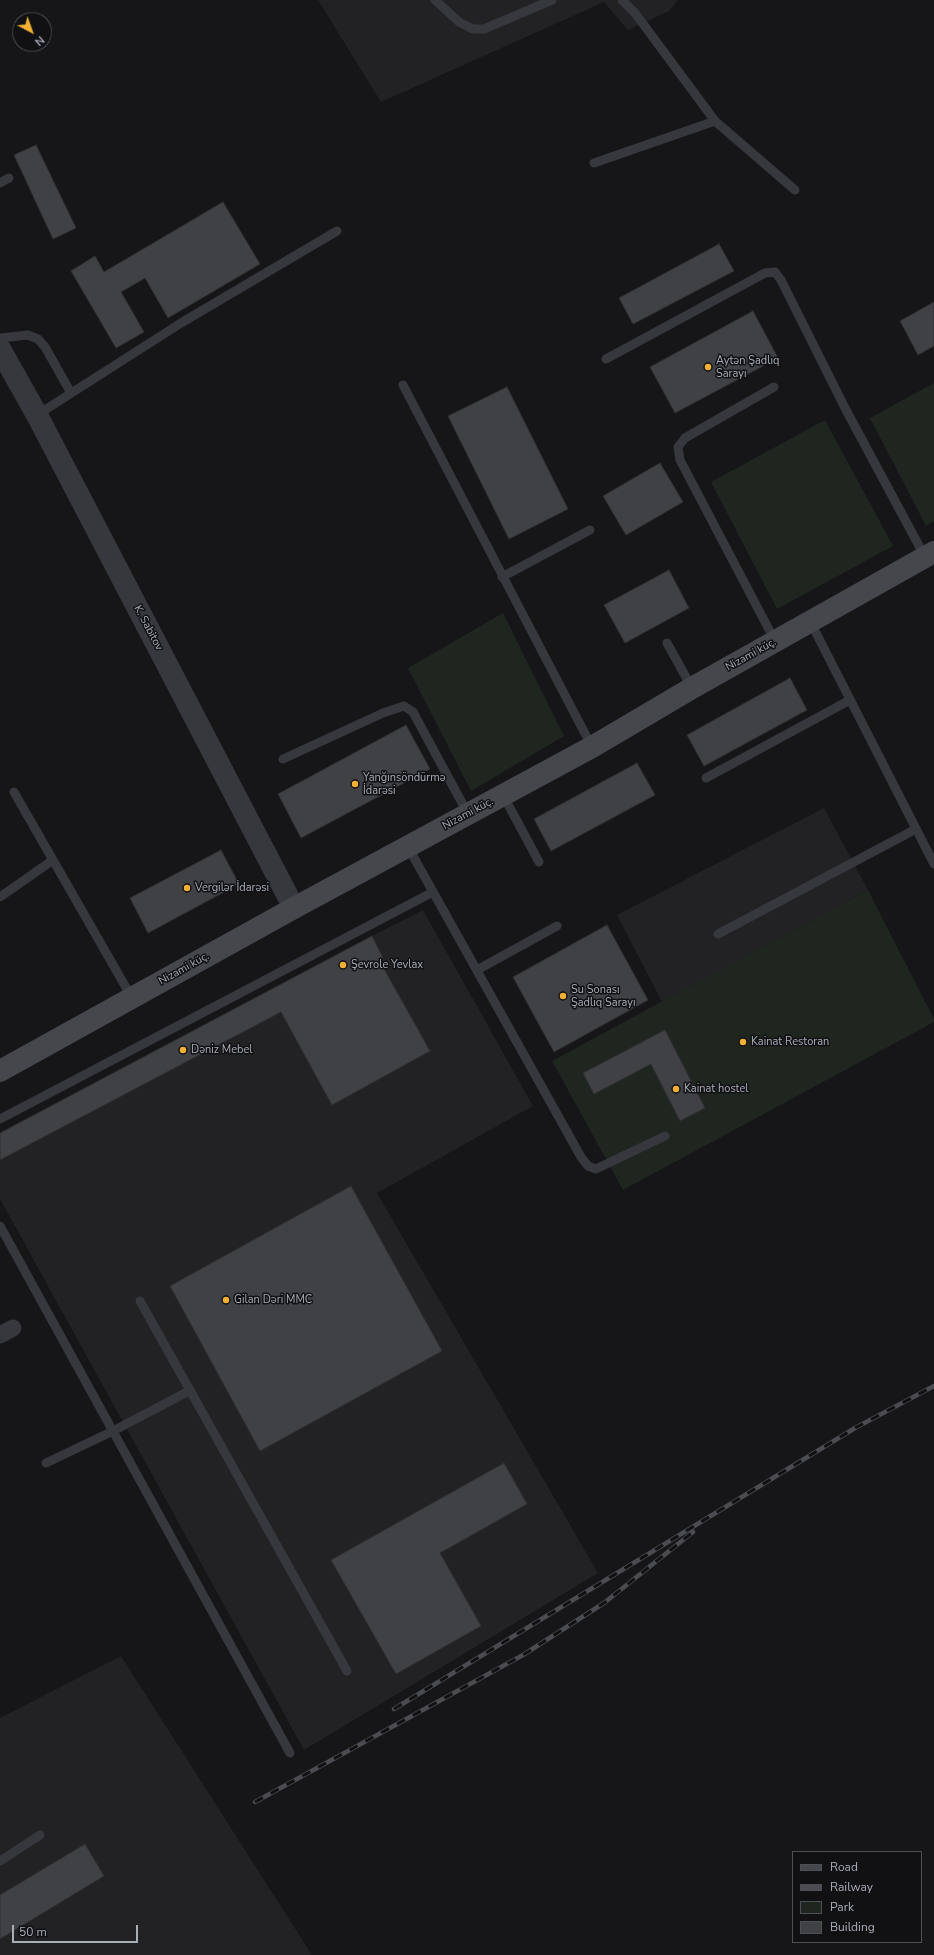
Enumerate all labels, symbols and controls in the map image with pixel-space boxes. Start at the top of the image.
north arrow [12,12,52,52]
text: N [32,32,48,49]
place label: Aytən Şadlıq Sarayı [716,354,779,380]
marker: Aytən Şadlıq Sarayı [703,362,713,372]
street label: K. Sabitov [131,603,165,653]
street label: Nizami küç. [723,636,779,674]
place label: Yanğınsöndürmə İdarəsi [363,771,445,797]
marker: Yanğınsöndürmə İdarəsi [350,779,360,789]
street label: Nizami küç. [440,795,496,833]
place label: Vergilər İdarəsi [195,881,269,895]
marker: Vergilər İdarəsi [182,883,192,893]
street label: Nizami küç. [156,950,212,988]
place label: Şevrole Yevlax [351,958,423,972]
marker: Şevrole Yevlax [338,960,348,970]
place label: Su Sonası Şadlıq Sarayı [571,983,636,1009]
marker: Su Sonası Şadlıq Sarayı [558,991,568,1001]
place label: Kainat Restoran [751,1035,829,1049]
marker: Kainat Restoran [738,1037,748,1047]
place label: Dəniz Mebel [191,1043,253,1057]
marker: Dəniz Mebel [178,1045,188,1055]
place label: Kainat hostel [684,1082,749,1096]
marker: Kainat hostel [671,1084,681,1094]
place label: Gilan Dəri MMC [234,1293,312,1307]
marker: Gilan Dəri MMC [221,1295,231,1305]
legend [792,1851,922,1943]
text: Road [830,1859,858,1875]
text: Railway [830,1879,873,1895]
text: Park [830,1899,854,1915]
scale bar [14,1917,140,1943]
text: Building [830,1919,875,1935]
text: 50 m [19,1924,47,1940]

